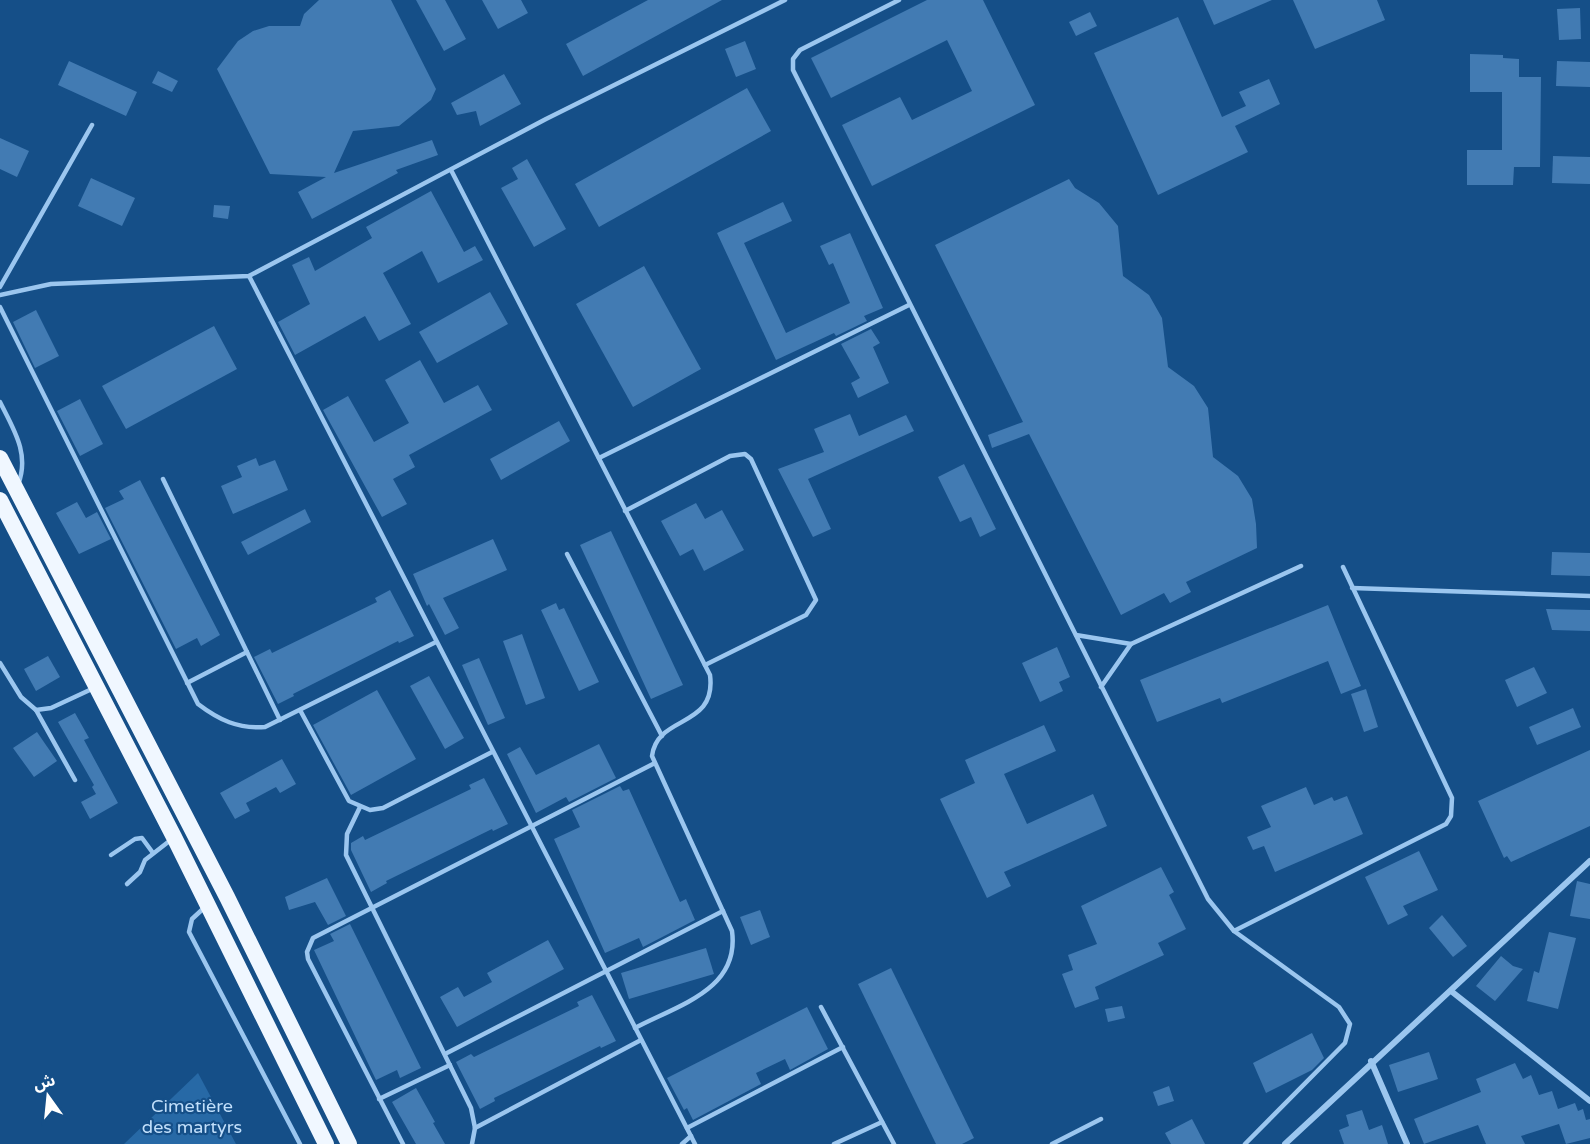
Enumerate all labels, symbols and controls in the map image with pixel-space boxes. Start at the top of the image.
north arrow [18,1066,78,1126]
text: ش [31,1070,58,1095]
park label: Cimetière des martyrs [142,1095,242,1138]

